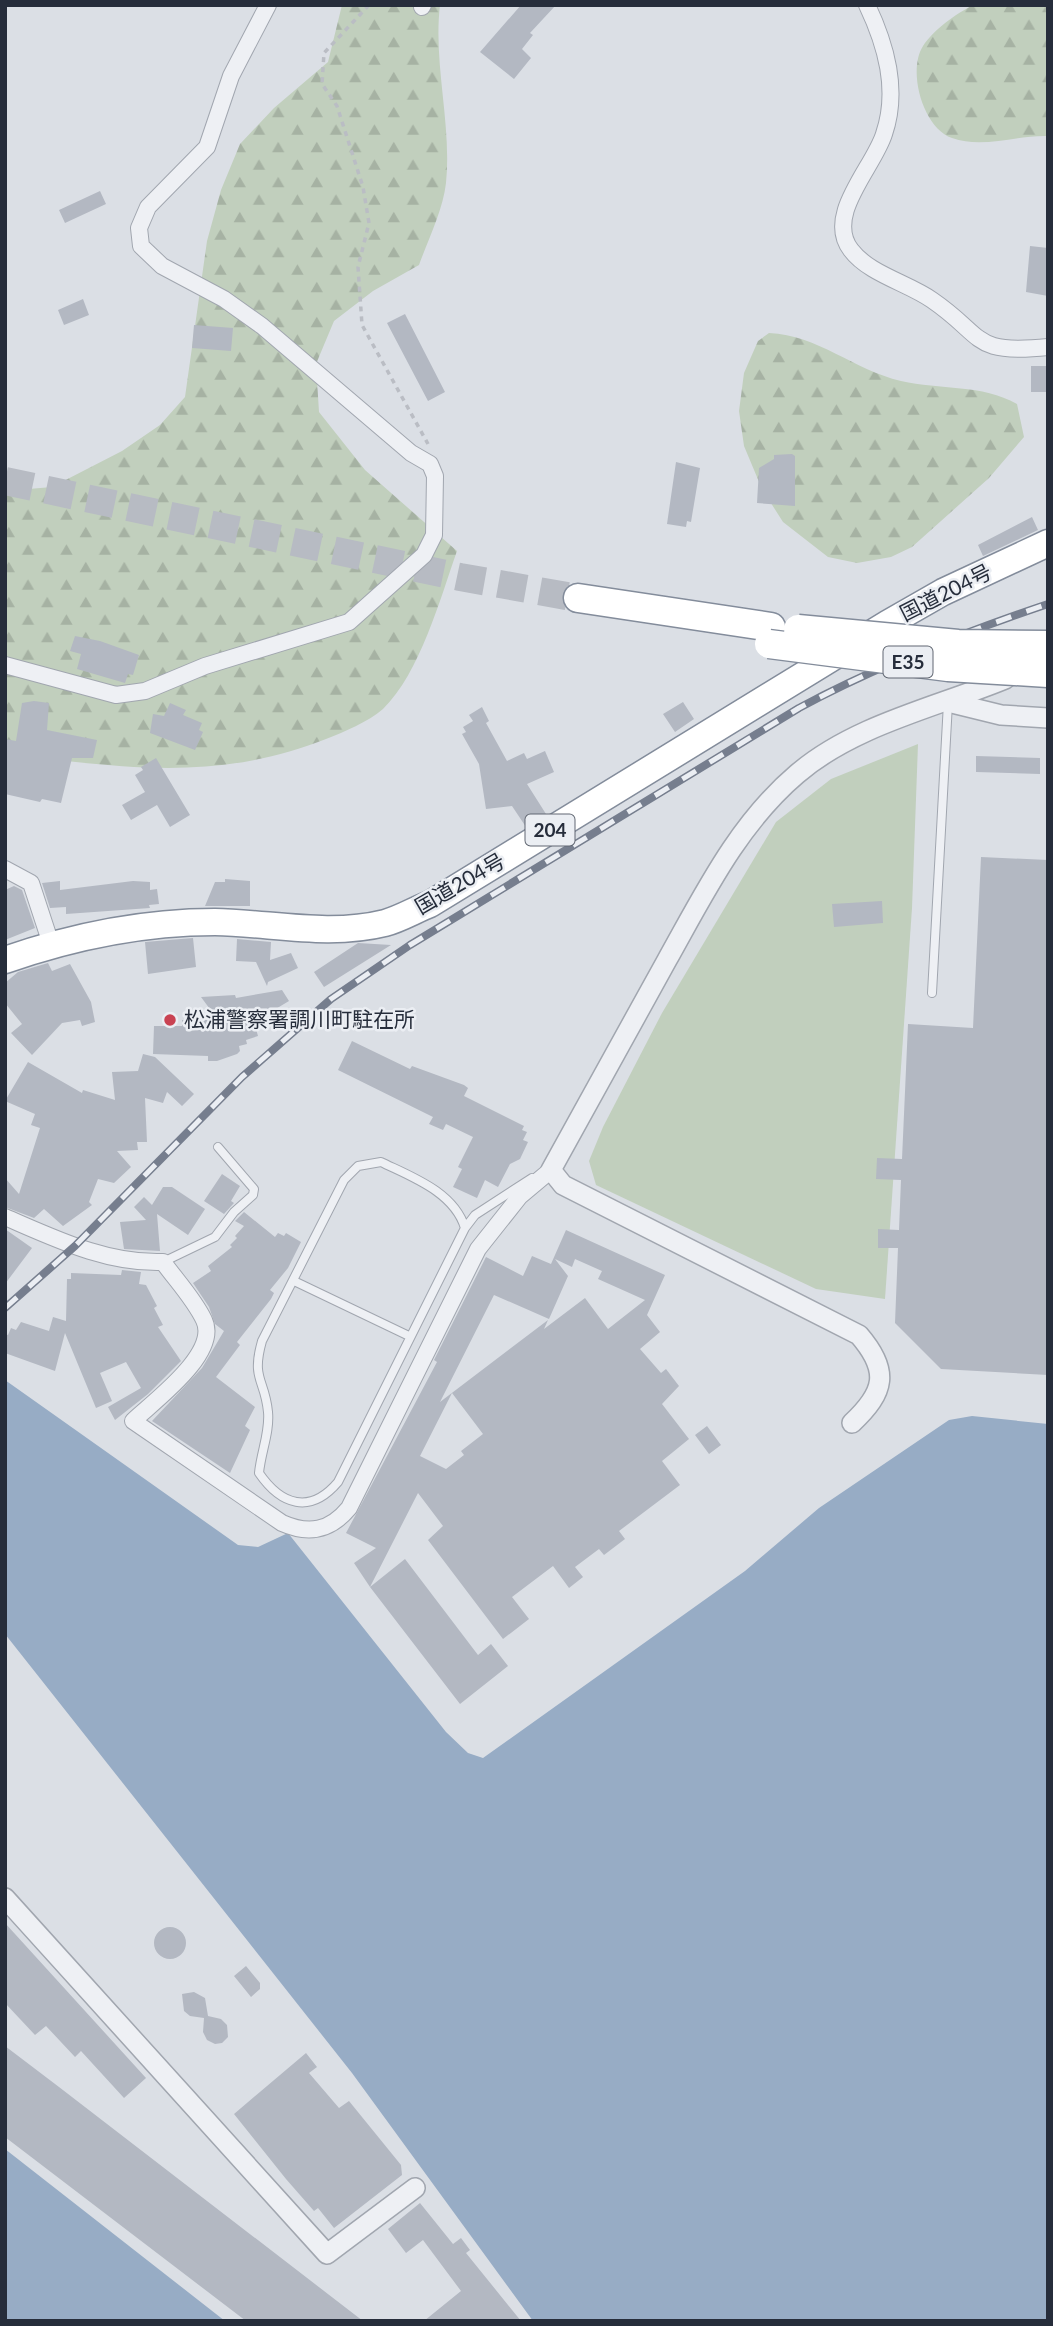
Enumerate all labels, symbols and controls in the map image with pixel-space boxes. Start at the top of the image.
street label: 国道204号 [895,558,995,625]
road number: E35 [884,646,932,678]
road number: 204 [526,814,574,846]
street label: 国道204号 [410,847,509,918]
place label: 松浦警察署調川町駐在所 [184,1006,415,1031]
marker: 松浦警察署調川町駐在所 [162,1012,178,1028]

